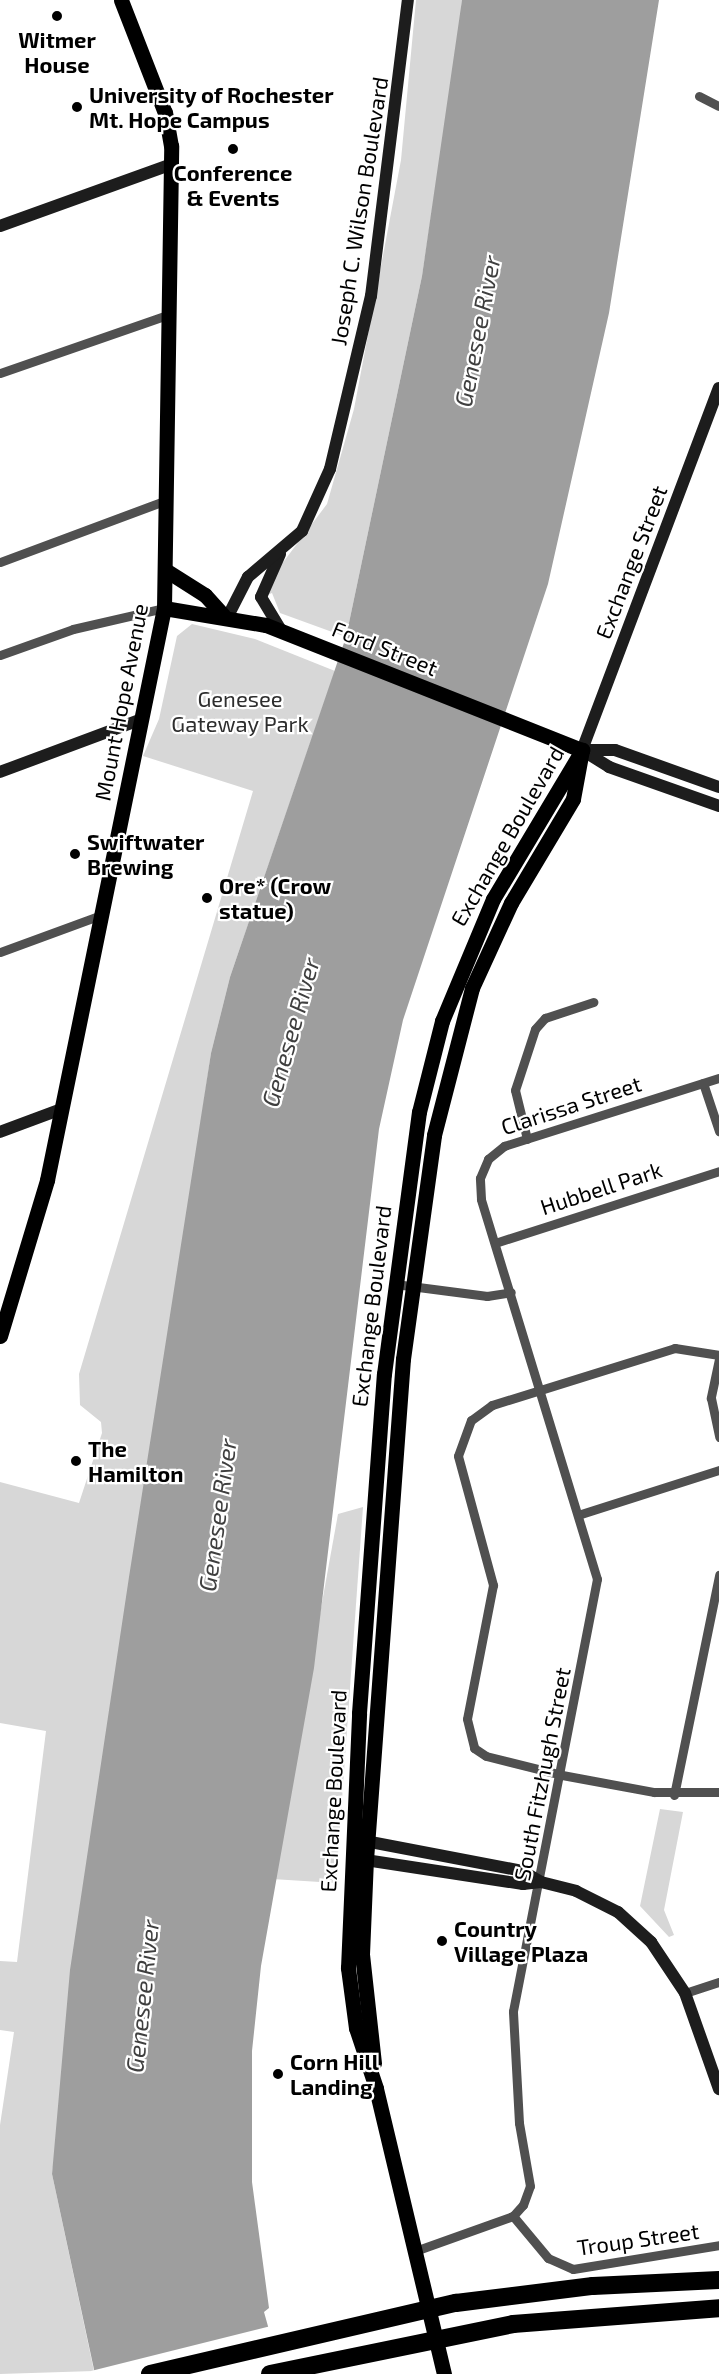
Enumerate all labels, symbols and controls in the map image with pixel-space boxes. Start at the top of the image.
marker: Witmer House [50,9,64,23]
place label: Witmer House [18,26,96,78]
street label: Joseph C. Wilson Boulevard [325,75,393,347]
place label: University of Rochester Mt. Hope Campus [89,81,334,132]
marker: University of Rochester Mt. Hope Campus [70,100,84,114]
marker: Conference & Events [226,142,240,156]
place label: Conference & Events [174,159,292,210]
water label: Genesee River [448,253,506,409]
street label: Exchange Street [590,482,672,642]
street label: Mount Hope Avenue [89,601,153,803]
street label: Ford Street [328,615,442,681]
park label: Genesee Gateway Park [171,685,309,736]
street label: Exchange Boulevard [445,742,569,930]
place label: Swiftwater Brewing [87,828,204,879]
marker: Swiftwater Brewing [68,847,82,861]
place label: Ore* (Crow statue) [219,872,331,924]
marker: Ore* (Crow statue) [200,891,214,905]
water label: Genesee River [255,954,325,1110]
street label: Clarissa Street [498,1070,644,1140]
street label: Hubbell Park [536,1156,666,1220]
street label: Exchange Boulevard [346,1204,396,1408]
place label: The Hamilton [88,1435,183,1486]
water label: Genesee River [192,1437,242,1593]
marker: The Hamilton [69,1454,83,1468]
street label: South Fitzhugh Street [508,1665,576,1883]
street label: Exchange Boulevard [315,1689,351,1893]
place label: Country Village Plaza [454,1915,588,1966]
water label: Genesee River [120,1918,164,2074]
marker: Country Village Plaza [435,1934,449,1948]
place label: Corn Hill Landing [290,2048,379,2100]
marker: Corn Hill Landing [271,2067,285,2081]
street label: Troup Street [575,2217,701,2261]

